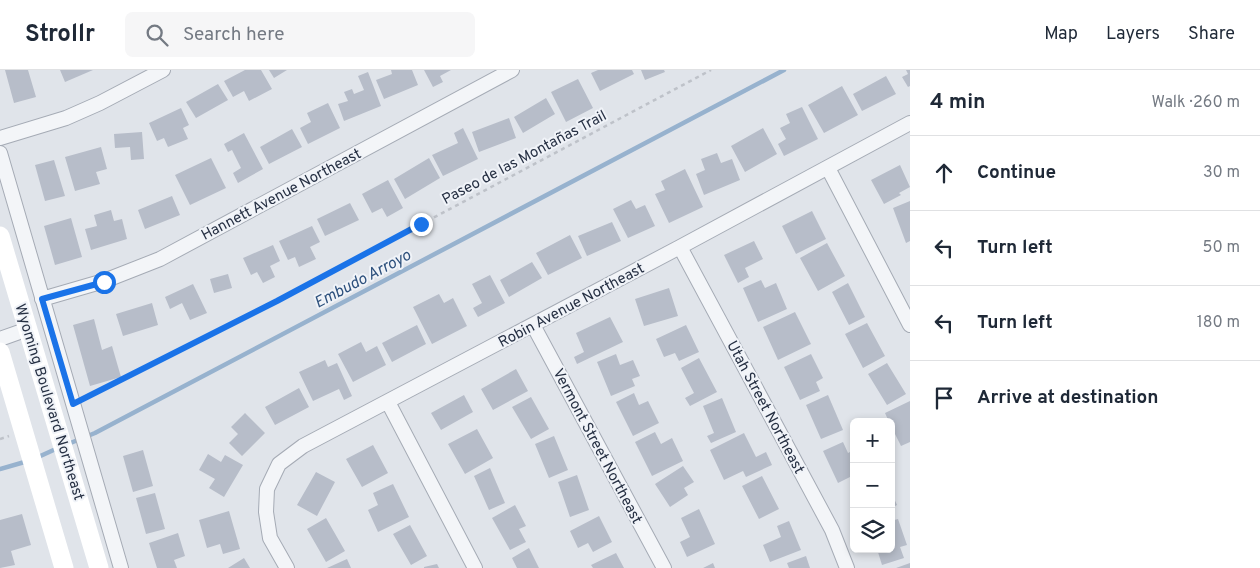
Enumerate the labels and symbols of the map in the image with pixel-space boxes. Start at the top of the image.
street label: Paseo de las Montañas Trail [439,107,610,210]
street label: Hannett Avenue Northeast [198,145,365,246]
route end [410,213,433,236]
water label: Embudo Arroyo [311,246,415,314]
street label: Robin Avenue Northeast [495,260,648,353]
route start [93,271,116,294]
street label: Wyoming Boulevard Northeast [10,302,88,503]
street label: Utah Street Northeast [722,338,808,478]
street label: Vermont Street Northeast [548,366,646,528]

